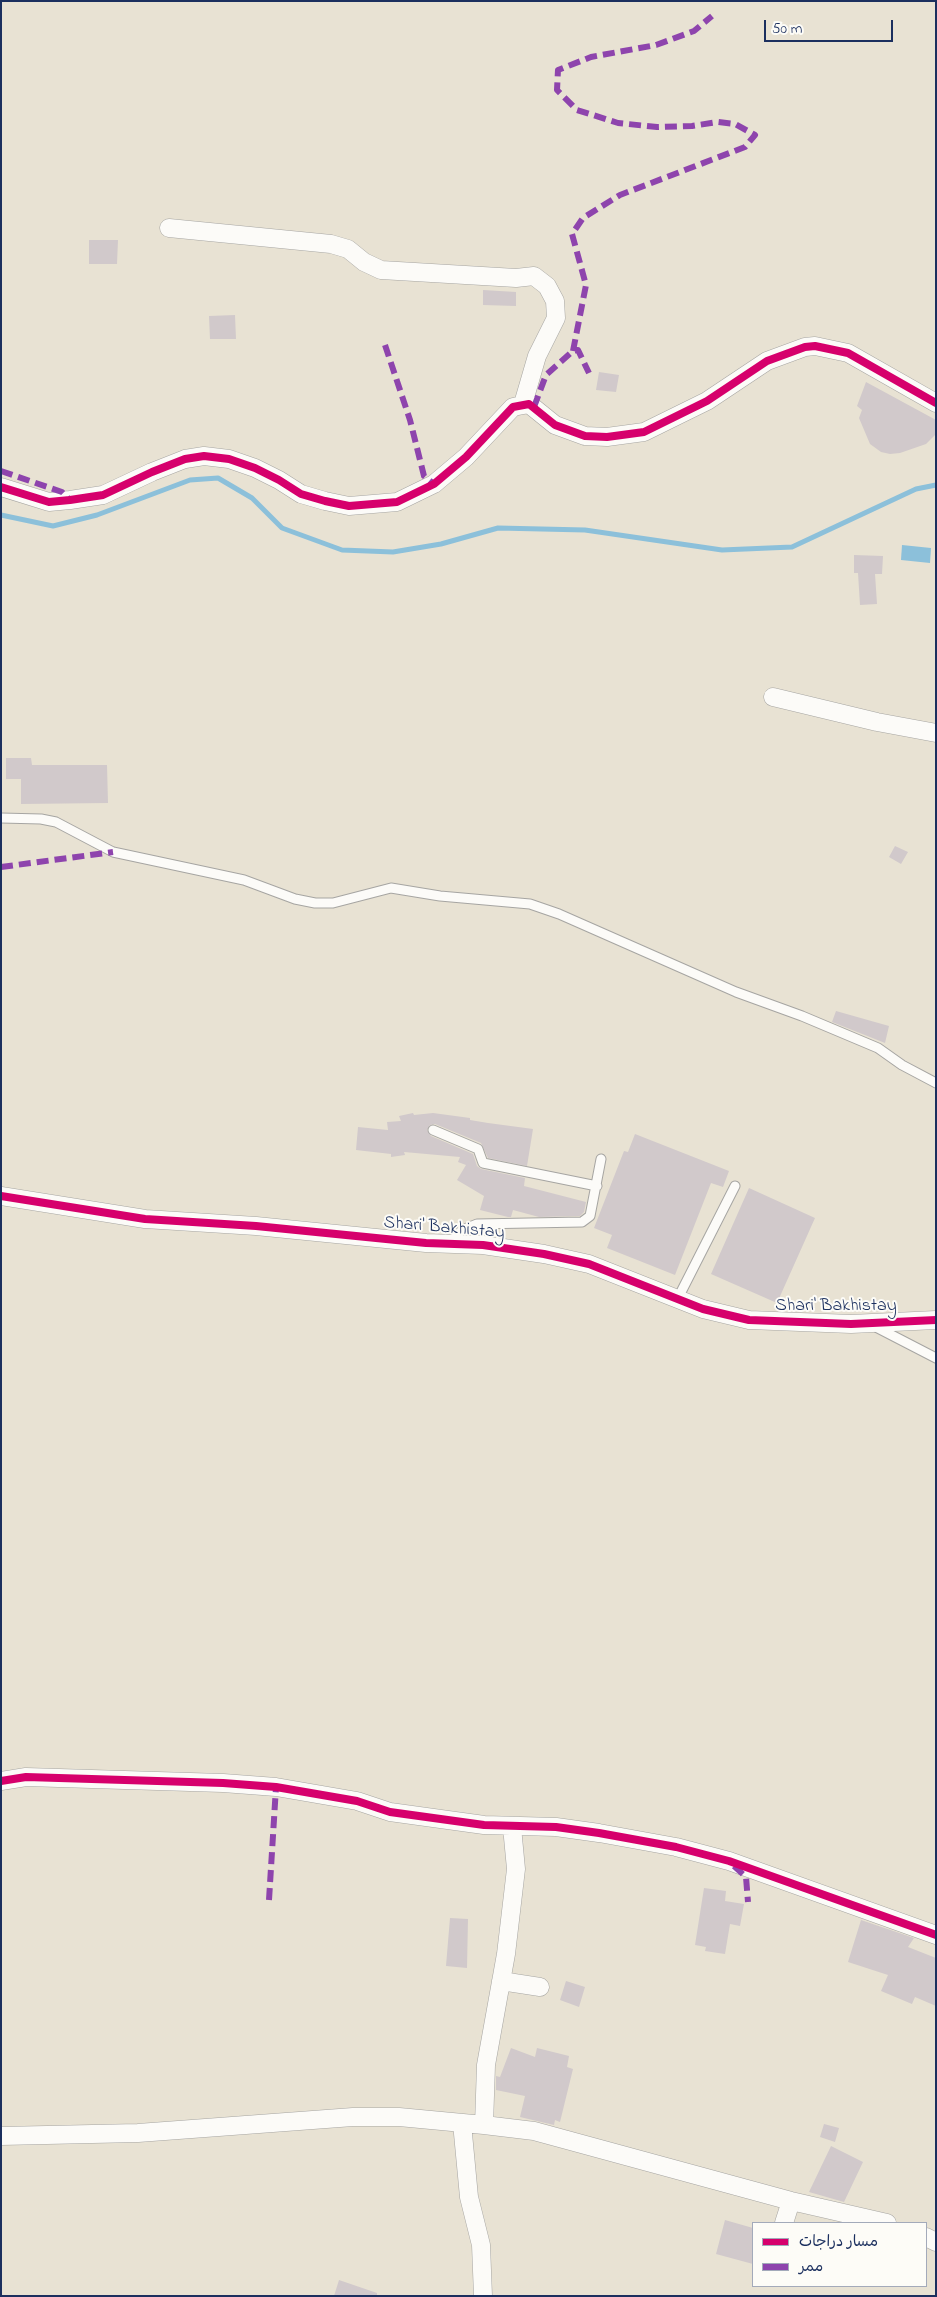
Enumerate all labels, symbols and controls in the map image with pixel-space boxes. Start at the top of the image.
scale bar [767,10,896,42]
text: 50 m [772,18,802,40]
street label: Shari' Bakhistay [383,1213,505,1245]
street label: Shari' Bakhistay [775,1296,897,1318]
legend [752,2222,927,2287]
text: مسار دراجات [799,2231,878,2253]
text: ممر [799,2256,823,2278]

